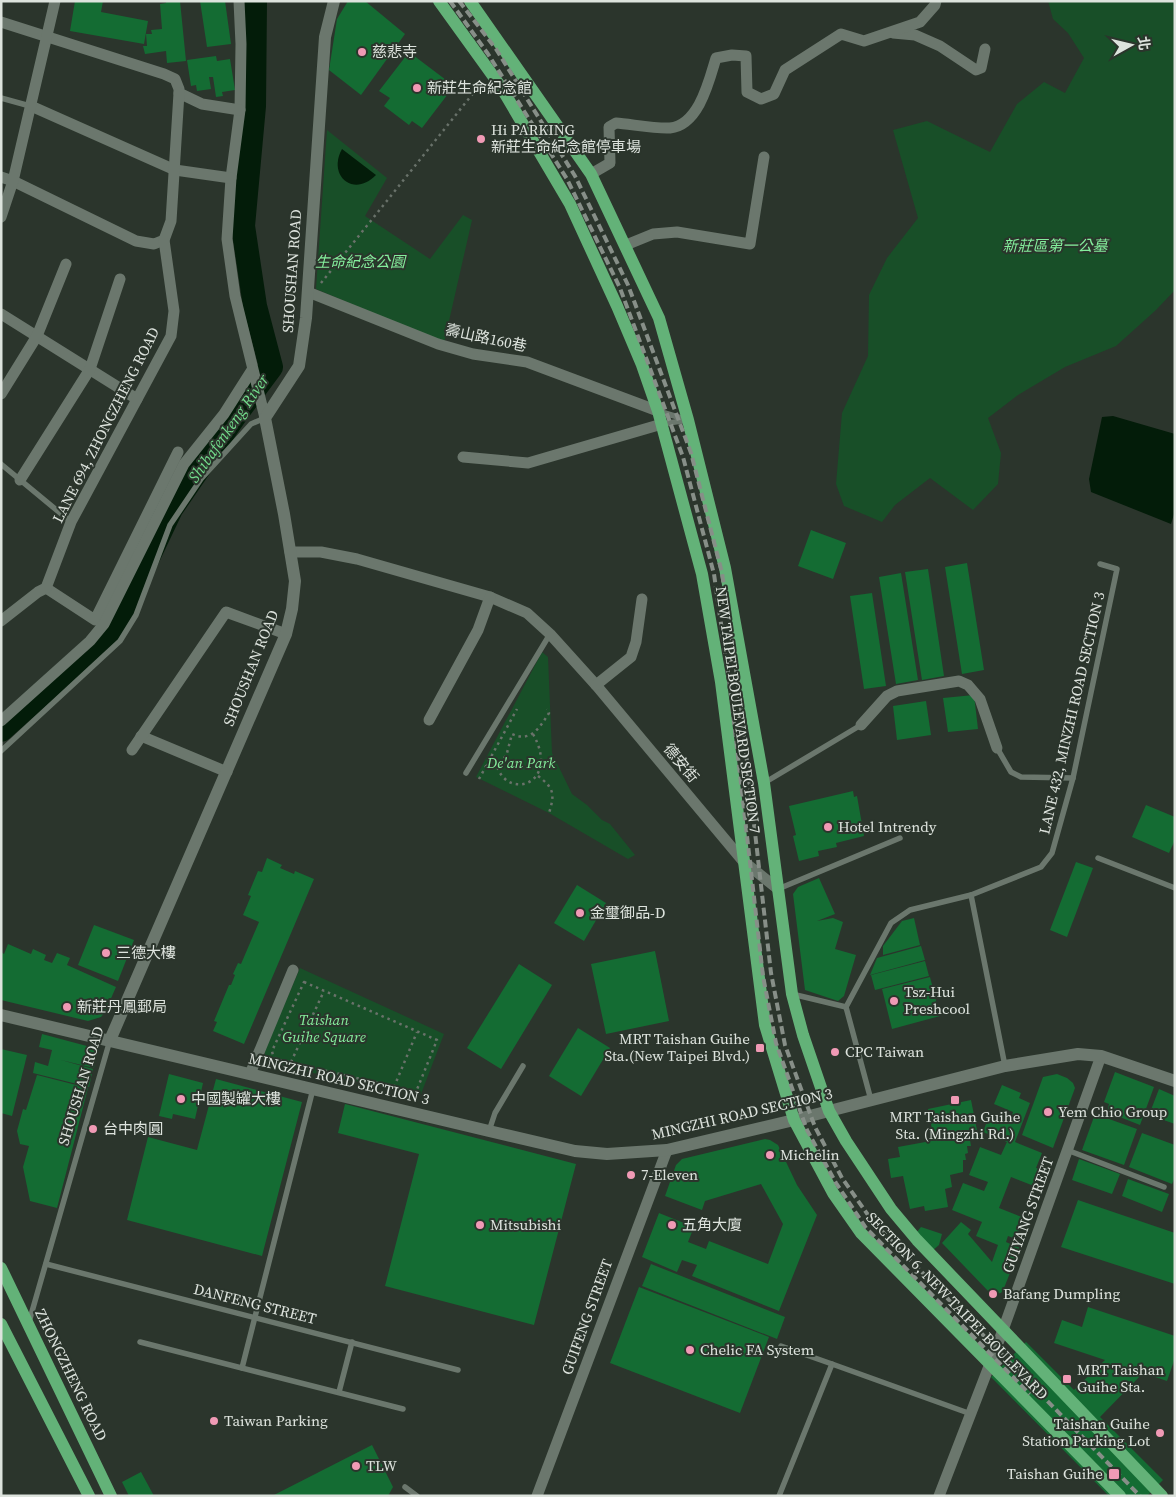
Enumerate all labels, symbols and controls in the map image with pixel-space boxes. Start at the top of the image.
north arrow [1106,20,1156,70]
text: 北 [1133,35,1155,52]
place label: 慈悲寺 [372,41,417,62]
marker: 慈悲寺 [356,46,368,58]
place label: 新莊生命紀念館 [427,77,532,98]
marker: 新莊生命紀念館 [411,82,423,94]
place label: Hi PARKING 新莊生命紀念館停車場 [491,119,641,157]
marker: Hi PARKING 新莊生命紀念館停車場 [475,133,487,145]
street label: SHOUSHAN ROAD [277,209,306,333]
park label: 新莊區第一公墓 [1002,235,1110,256]
park label: 生命紀念公園 [315,251,407,272]
street label: 壽山路160巷 [444,319,529,356]
street label: LANE 694, ZHONGZHENG ROAD [47,323,164,526]
water label: Shibafenkeng River [182,369,274,487]
street label: NEW TAIPEI BOULEVARD SECTION 7 [711,585,766,835]
street label: LANE 432, MINZHI ROAD SECTION 3 [1033,590,1110,836]
street label: SHOUSHAN ROAD [218,607,283,729]
street label: 德安街 [659,739,704,787]
park label: De'an Park [486,752,556,773]
place label: Hotel Intrendy [838,816,937,837]
marker: Hotel Intrendy [822,821,834,833]
place label: 金璽御品-D [590,902,665,923]
marker: 金璽御品-D [574,907,586,919]
place label: 三德大樓 [116,942,176,963]
marker: 三德大樓 [100,947,112,959]
place label: Tsz-Hui Preshcool [904,981,971,1019]
marker: Tsz-Hui Preshcool [888,995,900,1007]
place label: 新莊丹鳳郵局 [77,996,167,1017]
marker: 新莊丹鳳郵局 [61,1001,73,1013]
park label: Taishan Guihe Square [282,1009,366,1047]
street label: SHOUSHAN ROAD [52,1024,109,1148]
place label: MRT Taishan Guihe Sta.(New Taipei Blvd.) [604,1028,750,1066]
place label: CPC Taiwan [845,1041,924,1062]
marker: MRT Taishan Guihe Sta.(New Taipei Blvd.) [754,1042,766,1054]
marker: CPC Taiwan [829,1046,841,1058]
street label: MINGZHI ROAD SECTION 3 [247,1047,432,1110]
street label: MINGZHI ROAD SECTION 3 [649,1082,834,1145]
place label: 中國製罐大樓 [191,1088,281,1109]
marker: 中國製罐大樓 [175,1093,187,1105]
marker: MRT Taishan Guihe Sta. (Mingzhi Rd.) [949,1094,961,1106]
place label: Yem Chio Group [1058,1101,1168,1122]
place label: MRT Taishan Guihe Sta. (Mingzhi Rd.) [890,1106,1021,1144]
marker: Yem Chio Group [1042,1106,1054,1118]
place label: 台中肉圓 [103,1118,163,1139]
marker: 台中肉圓 [87,1123,99,1135]
place label: Michelin [780,1144,840,1165]
marker: Michelin [764,1149,776,1161]
street label: GUIYANG STREET [997,1154,1058,1276]
place label: 7-Eleven [641,1164,698,1185]
marker: 7-Eleven [625,1169,637,1181]
street label: SECTION 6, NEW TAIPEI BOULEVARD [862,1207,1053,1404]
place label: Mitsubishi [490,1214,561,1235]
place label: 五角大廈 [682,1214,742,1235]
marker: Mitsubishi [474,1219,486,1231]
marker: 五角大廈 [666,1219,678,1231]
street label: GUIFENG STREET [556,1256,617,1378]
street label: DANFENG STREET [191,1278,319,1329]
place label: Bafang Dumpling [1003,1283,1121,1304]
marker: Bafang Dumpling [987,1288,999,1300]
street label: ZHONGZHENG ROAD [30,1305,113,1444]
place label: Chelic FA System [700,1339,815,1360]
marker: Chelic FA System [684,1344,696,1356]
place label: MRT Taishan Guihe Sta. [1077,1359,1164,1397]
marker: MRT Taishan Guihe Sta. [1061,1373,1073,1385]
place label: Taiwan Parking [224,1410,328,1431]
place label: Taishan Guihe Station Parking Lot [1022,1413,1150,1451]
marker: Taiwan Parking [208,1415,220,1427]
marker: Taishan Guihe Station Parking Lot [1154,1427,1166,1439]
place label: TLW [366,1455,398,1476]
marker: TLW [350,1460,362,1472]
place label: Taishan Guihe [1007,1463,1103,1484]
marker: Taishan Guihe [1107,1467,1121,1481]

